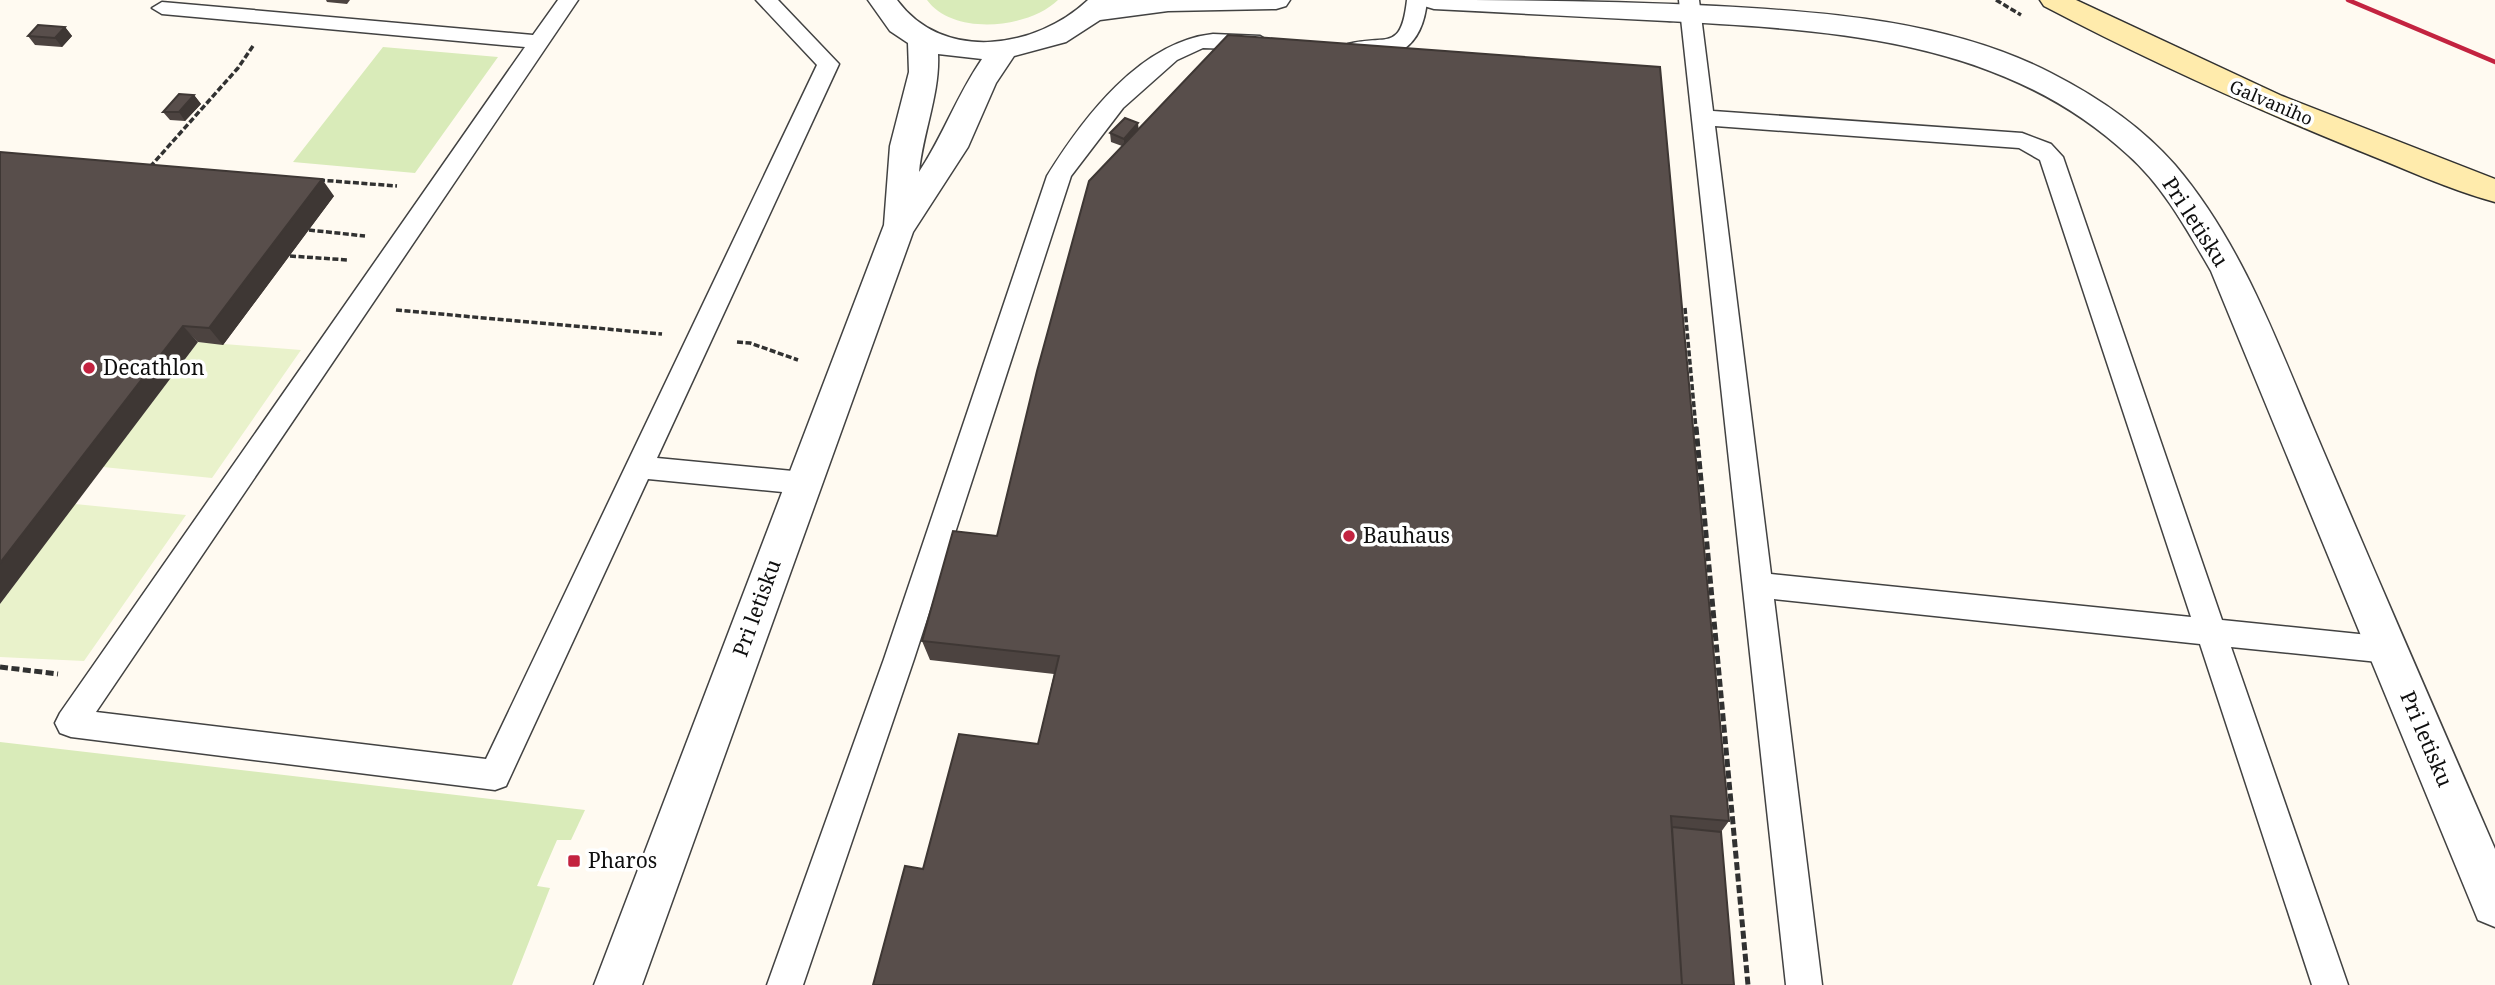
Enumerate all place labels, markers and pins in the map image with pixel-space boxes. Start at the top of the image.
place label: Decathlon [103,353,205,381]
marker: Decathlon [81,360,97,376]
place label: Bauhaus [1363,521,1450,549]
marker: Bauhaus [1341,528,1357,544]
place label: Pharos [588,846,657,874]
marker: Pharos [566,853,582,869]

